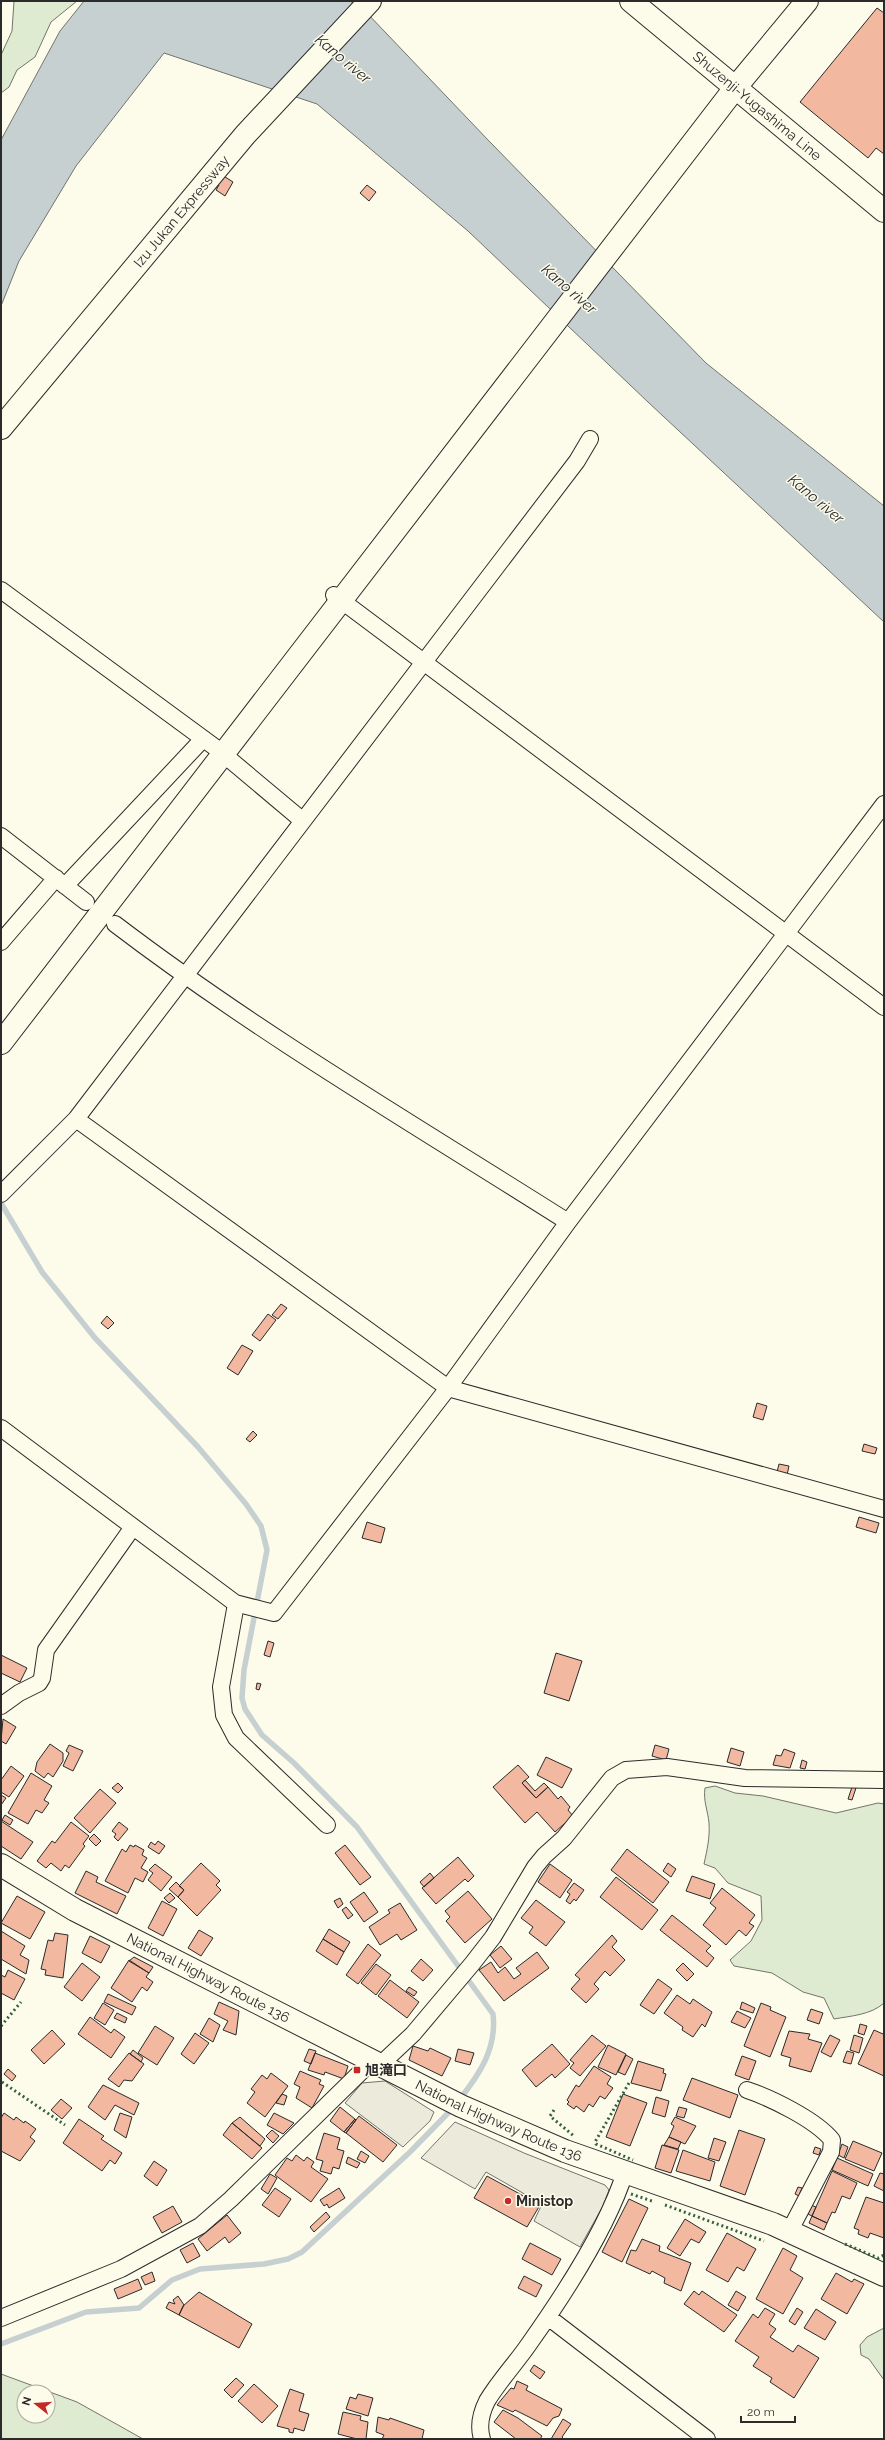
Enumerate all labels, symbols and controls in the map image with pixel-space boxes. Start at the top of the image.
water label: Kano river [311,31,375,88]
street label: Shuzenji-Yugashima Line [690,48,825,164]
street label: Izu Jukan Expressway [130,152,233,270]
water label: Kano river [538,260,601,318]
water label: Kano river [784,471,848,528]
street label: National Highway Route 136 [124,1930,292,2026]
place label: 旭滝口 [365,2062,407,2078]
marker: 旭滝口 [352,2065,362,2075]
street label: National Highway Route 136 [413,2076,584,2164]
place label: Ministop [516,2193,573,2209]
marker: Ministop [503,2196,513,2206]
north arrow [16,2384,56,2424]
text: N [19,2395,34,2407]
scale bar [741,2398,795,2424]
text: 20 m [747,2405,775,2419]

